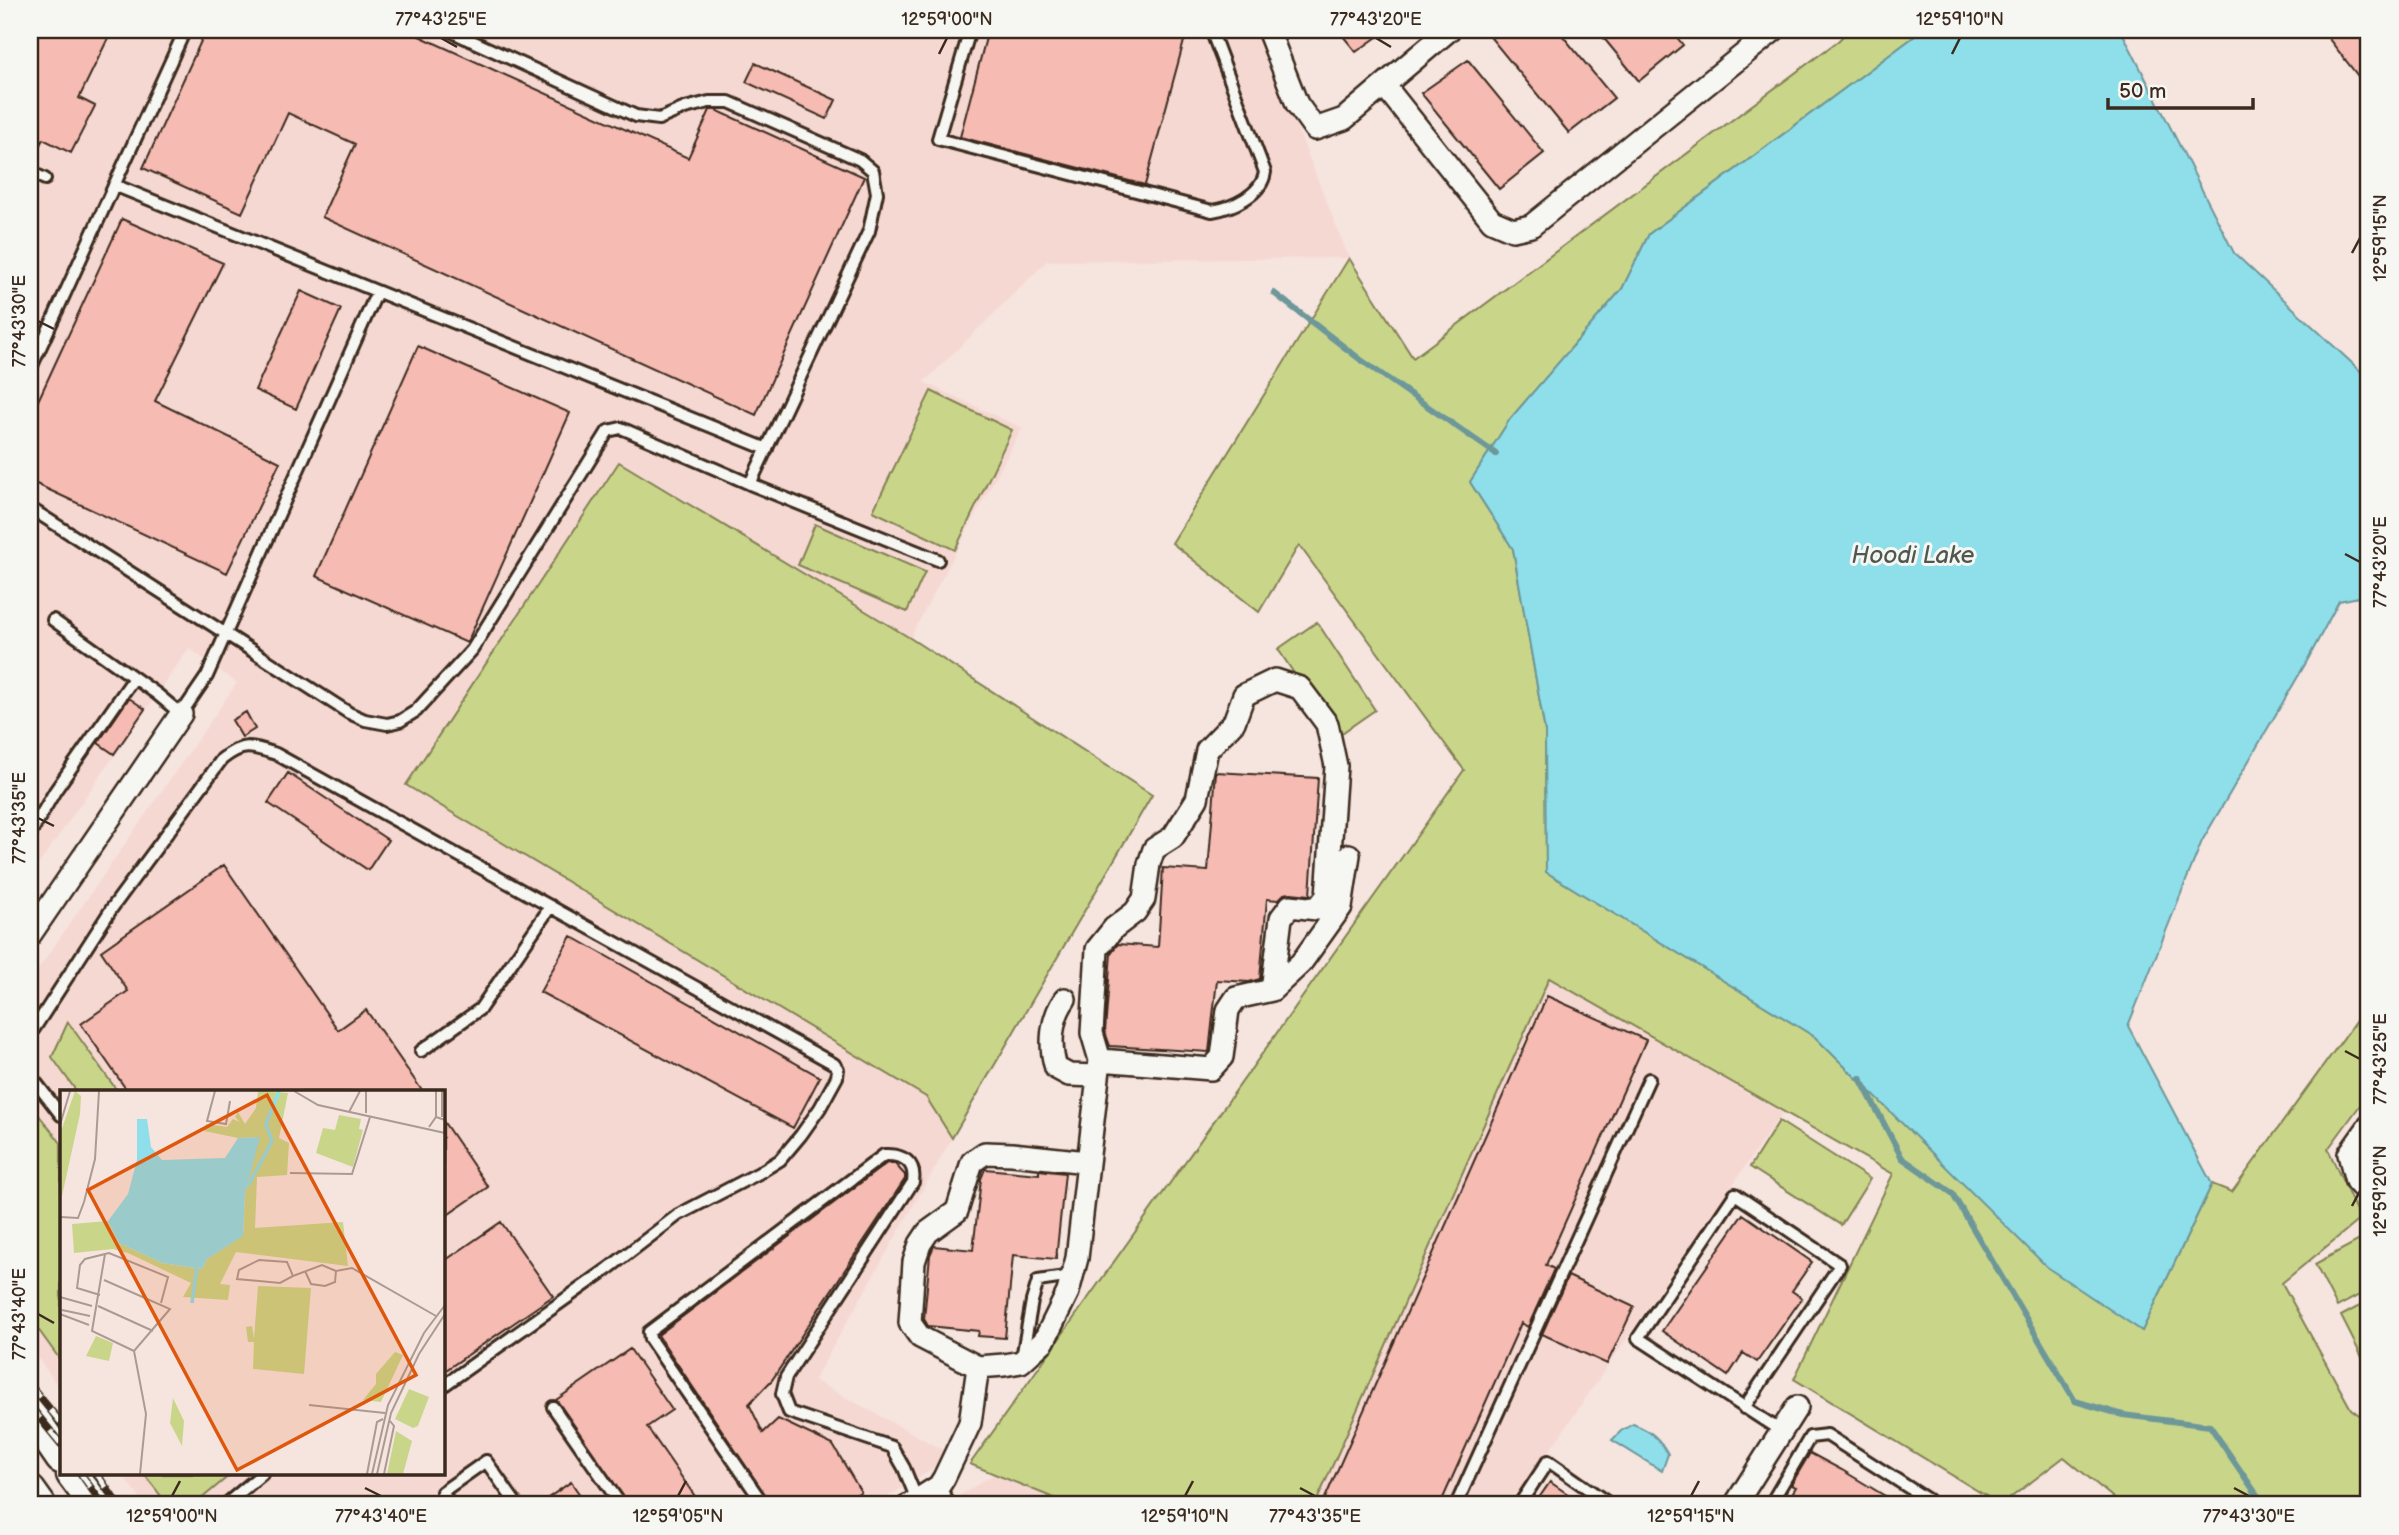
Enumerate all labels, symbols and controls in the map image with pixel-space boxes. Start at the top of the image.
text: 77°43'25"E [395,9,487,30]
text: 12°59'00"N [901,9,993,30]
text: 77°43'20"E [1330,9,1422,30]
text: 12°59'10"N [1916,9,2004,30]
scale bar [2108,66,2254,110]
text: 50 m [2119,79,2166,104]
text: 12°59'15"N [2370,194,2391,282]
text: 77°43'30"E [9,275,30,367]
text: 77°43'20"E [2370,516,2391,608]
water label: Hoodi Lake [1852,541,1974,570]
text: 77°43'35"E [9,772,30,864]
text: 77°43'25"E [2370,1013,2391,1105]
inset map [60,1090,444,1476]
text: 12°59'20"N [2370,1145,2391,1237]
text: 77°43'40"E [9,1268,30,1360]
text: 12°59'00"N [126,1506,218,1527]
text: 77°43'40"E [335,1506,427,1527]
text: 12°59'05"N [632,1506,724,1527]
text: 12°59'10"N [1141,1506,1229,1527]
text: 77°43'35"E [1269,1506,1361,1527]
text: 12°59'15"N [1647,1506,1735,1527]
text: 77°43'30"E [2203,1506,2295,1527]

